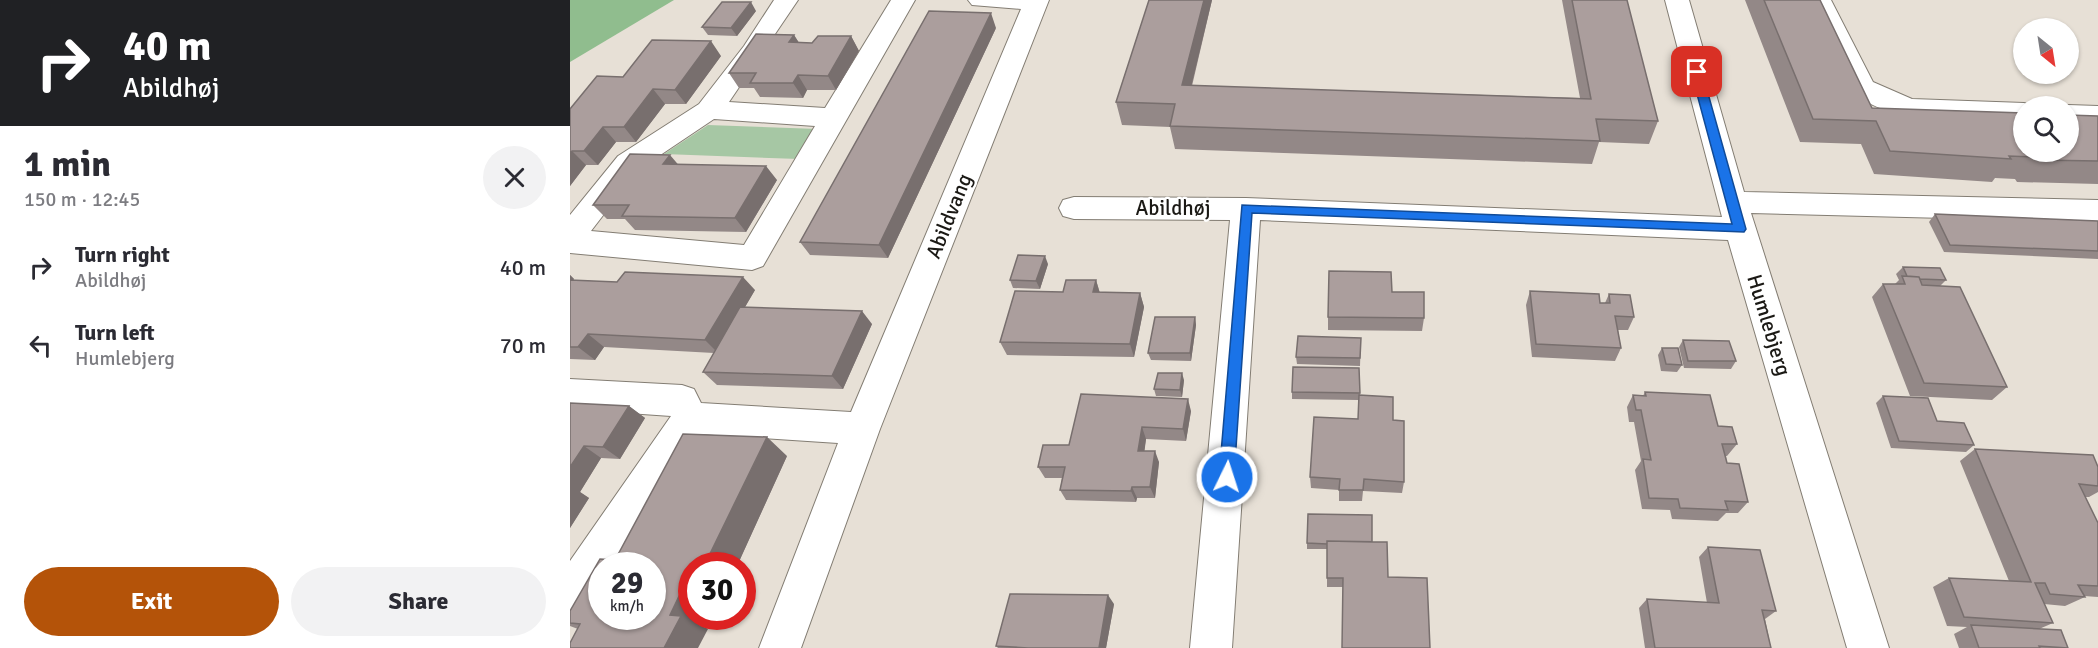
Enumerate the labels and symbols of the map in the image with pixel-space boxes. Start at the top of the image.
north arrow [2013,18,2079,84]
pin [1671,46,1722,97]
street label: Abildvang [920,170,978,262]
street label: Abildhøj [1135,195,1211,221]
street label: Humlebjerg [1741,271,1797,379]
position arrow [1195,445,1259,509]
speed limit sign: 30 [678,552,756,630]

